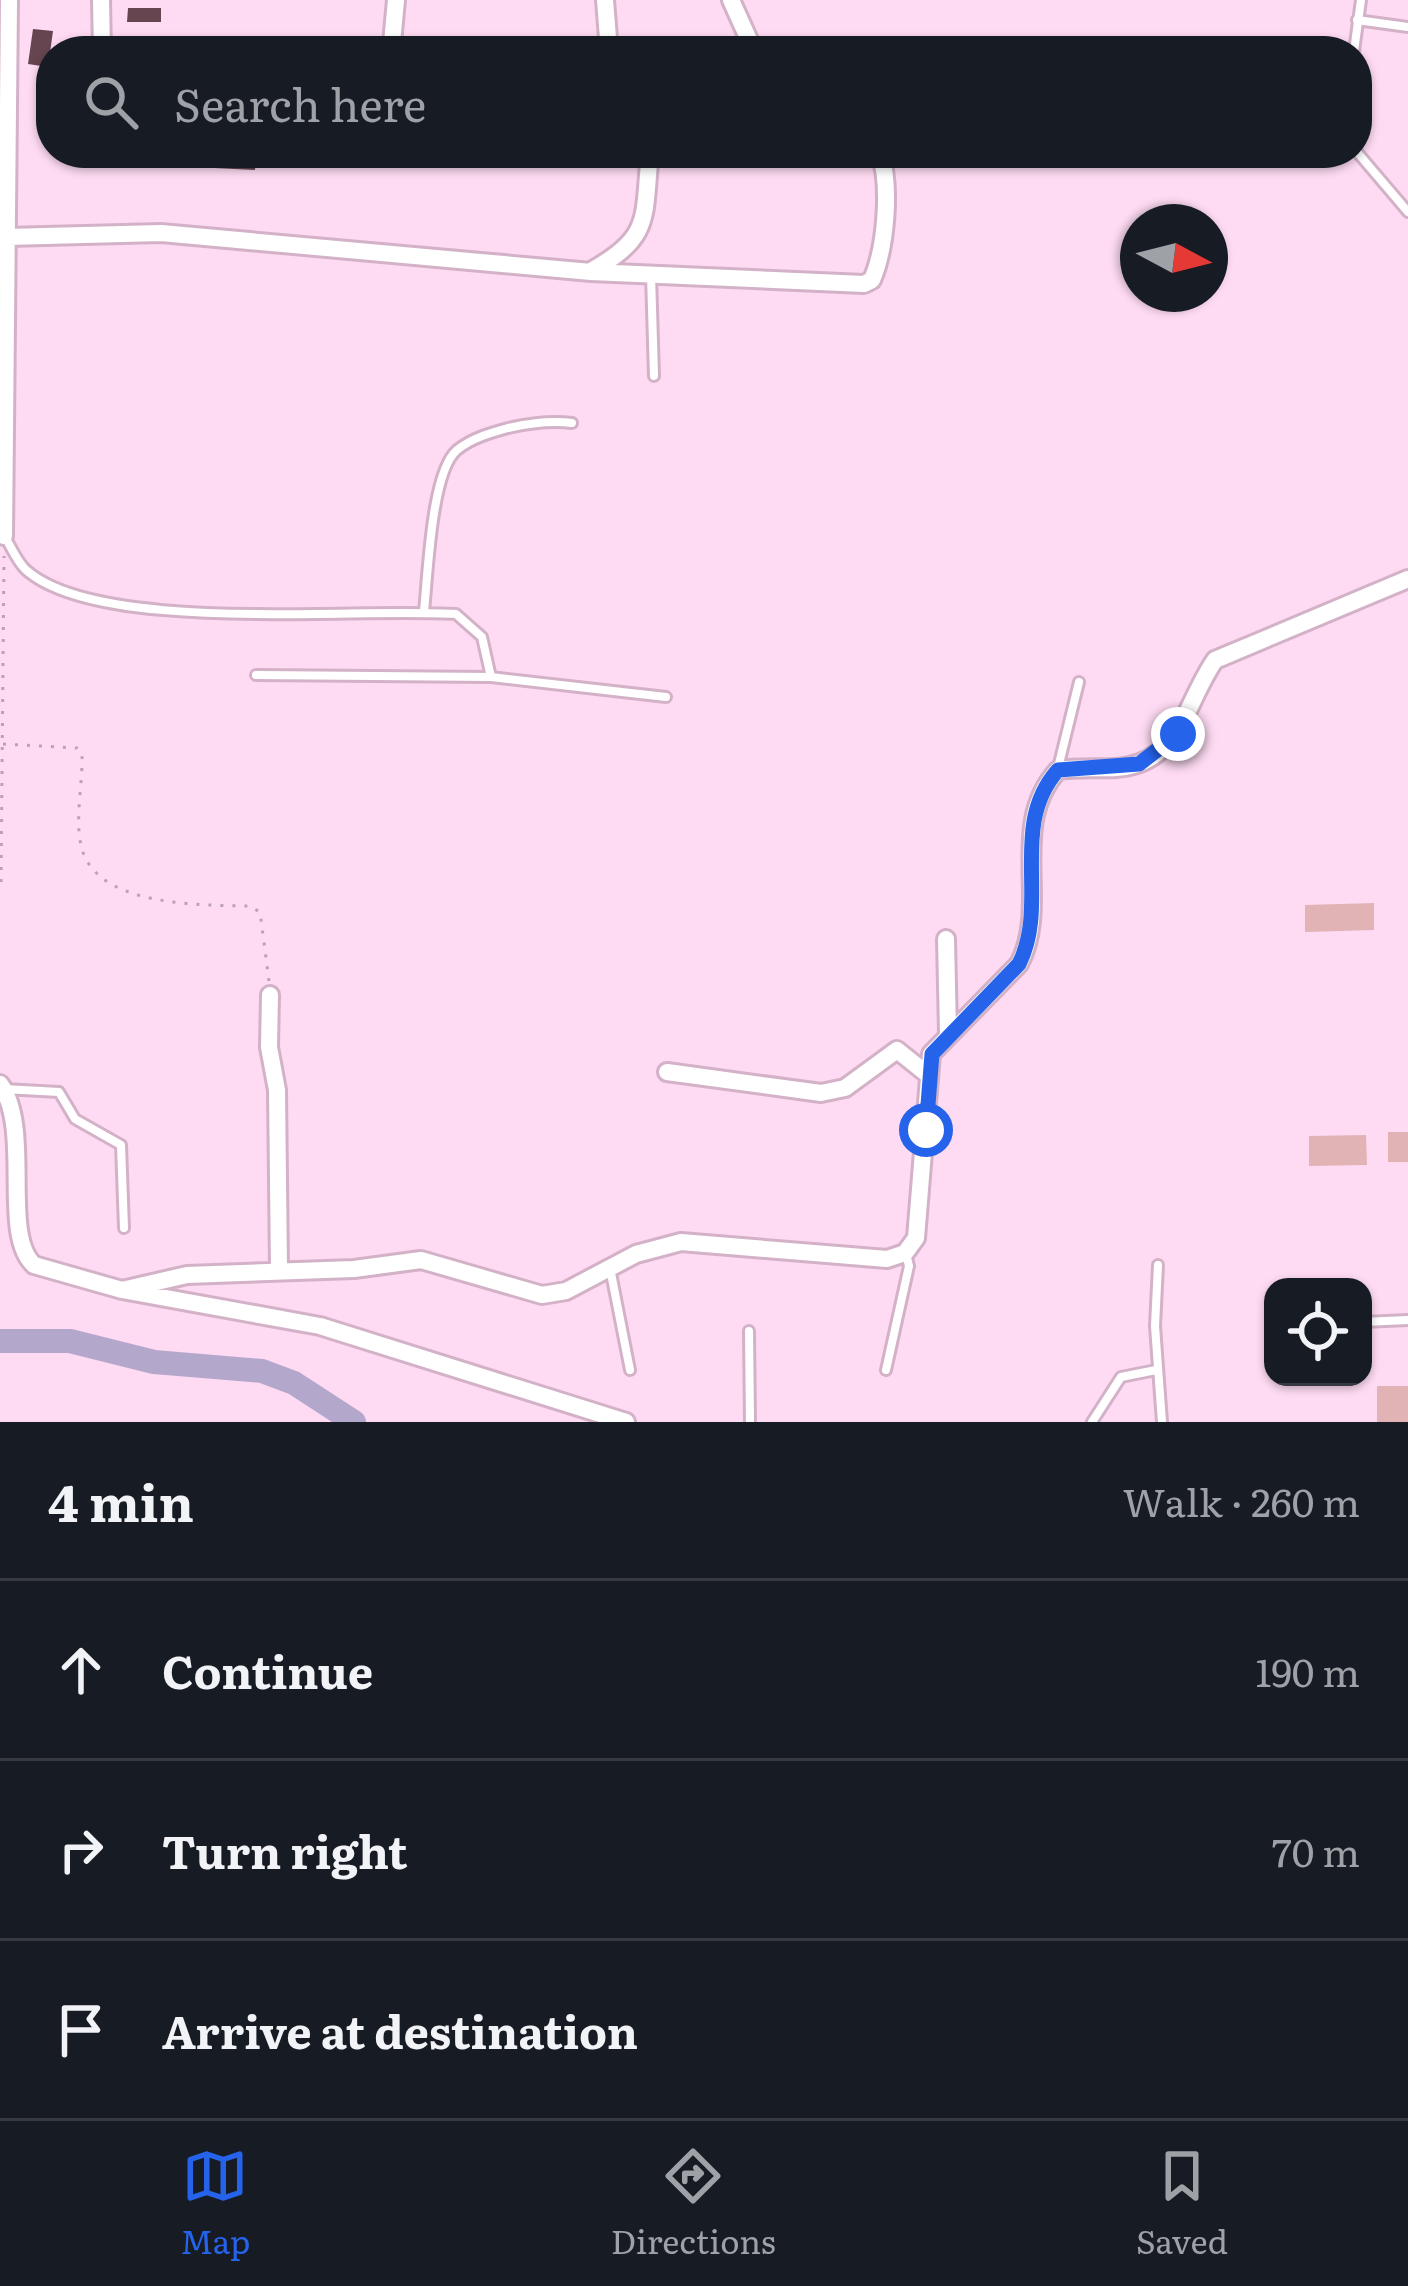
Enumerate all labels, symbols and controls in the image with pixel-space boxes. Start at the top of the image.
search box [36,36,1372,168]
icon: search [78,69,144,135]
text: Search here [174,69,426,136]
north arrow [1120,204,1228,312]
route end [1151,707,1205,761]
route start [899,1103,953,1157]
map controls [1264,1278,1372,1386]
button: locate [1264,1278,1372,1386]
text: 4 min [48,1462,194,1538]
text: Walk · 260 m [1123,1471,1360,1529]
text: Continue [162,1636,373,1703]
icon: ahead [48,1637,114,1703]
text: 190 m [1256,1641,1360,1699]
text: Turn right [162,1816,408,1883]
icon: right [48,1817,114,1883]
text: 70 m [1272,1821,1360,1879]
text: Arrive at destination [162,1996,638,2063]
icon: arrive [48,1997,114,2063]
tab: Map [180,2143,250,2264]
tab: Directions [611,2143,776,2264]
tab: Saved [1136,2143,1228,2264]

